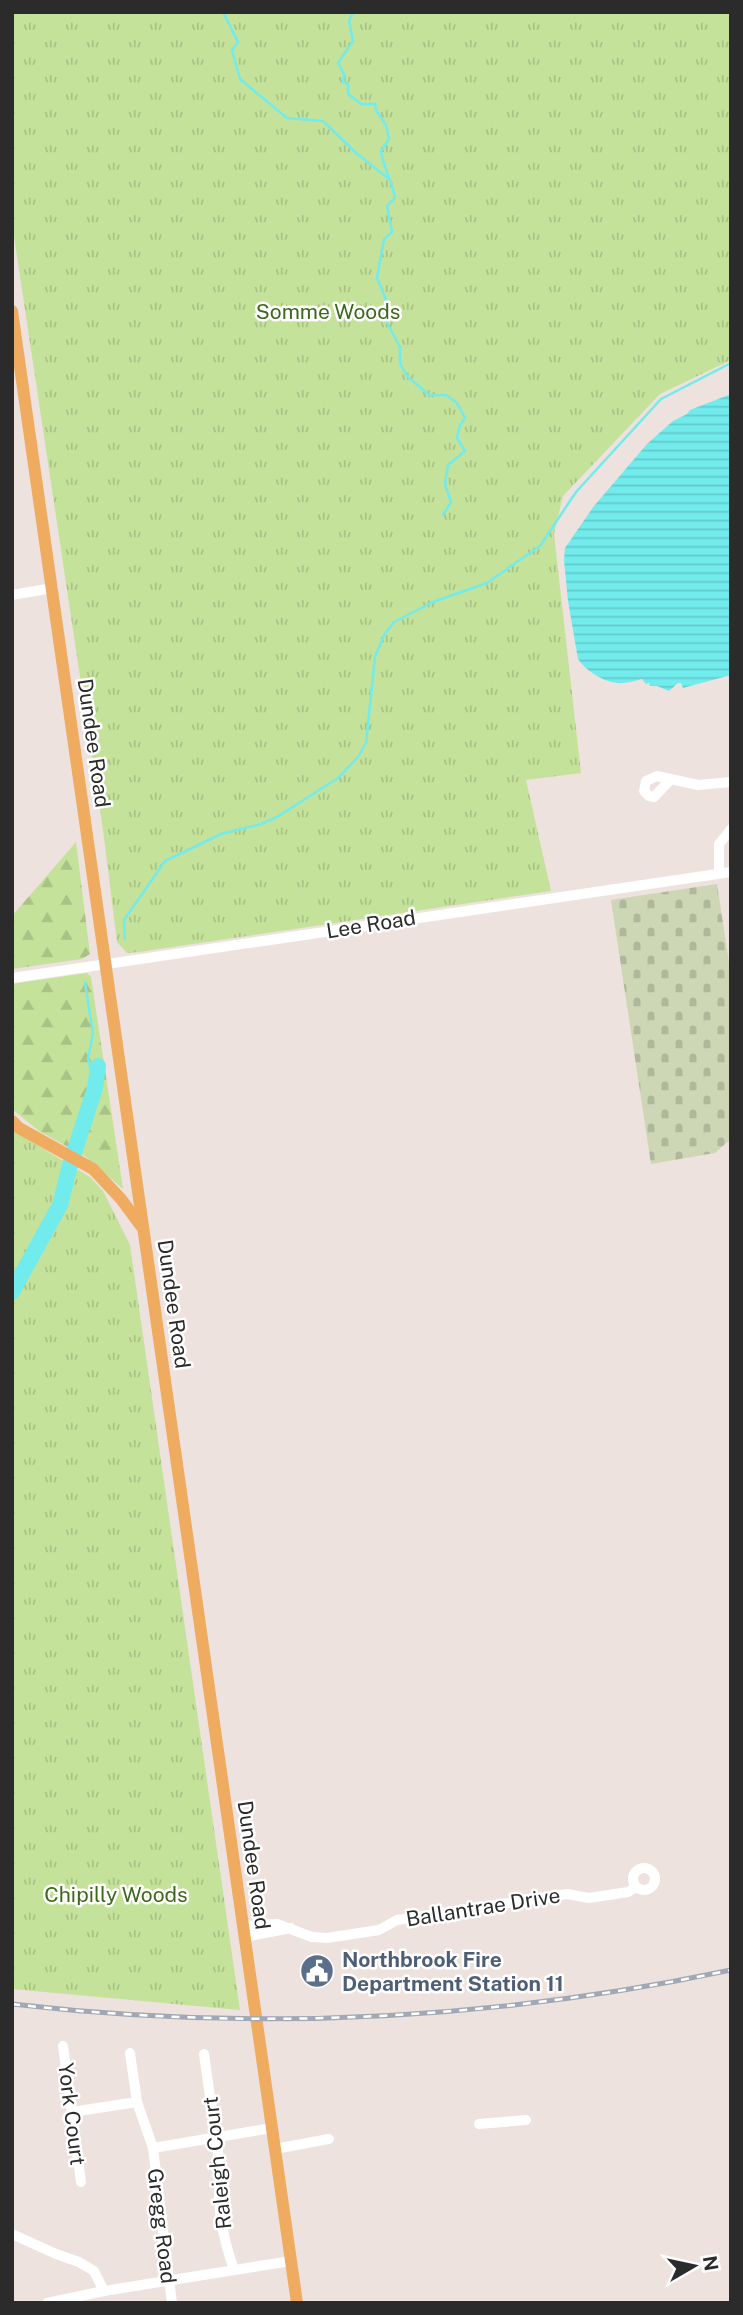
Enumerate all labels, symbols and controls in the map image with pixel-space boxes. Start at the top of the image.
park label: Somme Woods [256,299,400,324]
street label: Dundee Road [73,677,115,809]
street label: Lee Road [324,905,418,943]
street label: Dundee Road [153,1238,195,1370]
street label: Dundee Road [233,1799,275,1931]
park label: Chipilly Woods [44,1882,188,1907]
street label: Ballantrae Drive [404,1882,562,1932]
place label: Northbrook Fire Department Station 11 [342,1947,564,1996]
public building icon: Northbrook Fire Department Station 11 [298,1952,336,1990]
street label: York Court [53,2061,91,2167]
street label: Raleigh Court [198,2095,236,2231]
street label: Gregg Road [143,2167,181,2285]
north arrow [659,2231,729,2301]
text: N [699,2254,723,2272]

